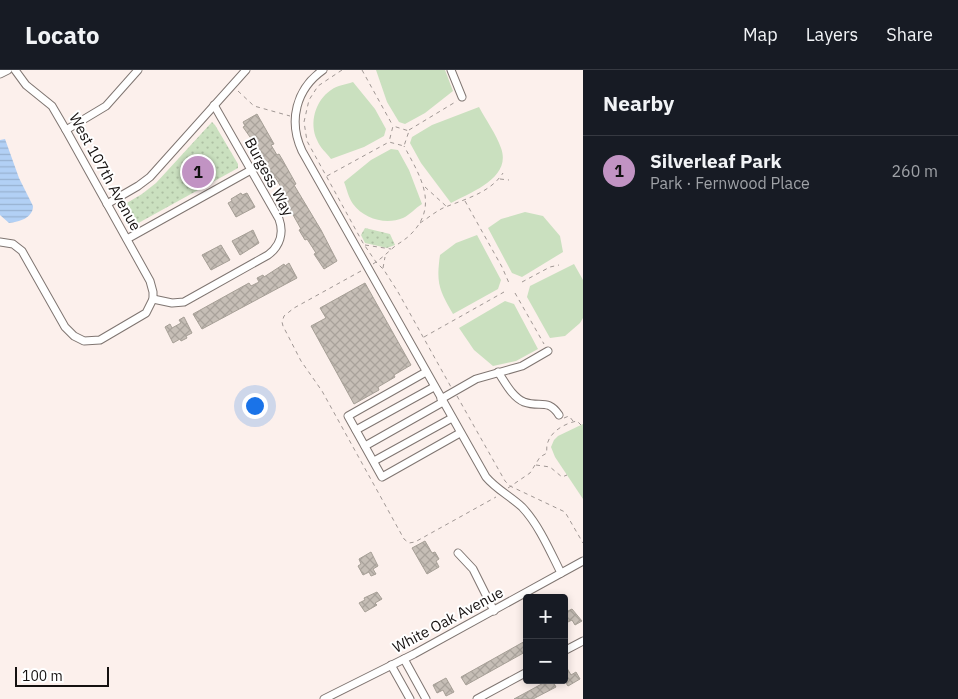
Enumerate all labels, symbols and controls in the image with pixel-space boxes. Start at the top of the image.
text: Locato [25,19,100,51]
text: Map [743,23,778,46]
text: Layers [806,23,858,46]
text: Share [886,23,933,46]
text: Nearby [603,89,674,117]
street label: West 107th Avenue [65,110,146,234]
street label: Burgess Way [241,134,298,220]
text: Silverleaf Park [650,149,782,173]
pin: 1 [182,153,214,191]
text: 1 [614,161,624,181]
text: 260 m [891,161,938,181]
text: Park · Fernwood Place [650,173,810,193]
your location [242,393,268,419]
street label: White Oak Avenue [389,582,506,657]
map controls [523,594,568,684]
button: + [523,594,568,639]
button: − [523,639,568,684]
scale bar [15,664,109,687]
text: 100 m [22,667,63,685]

